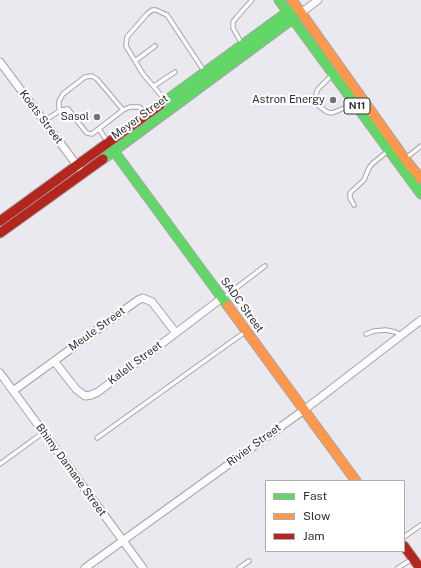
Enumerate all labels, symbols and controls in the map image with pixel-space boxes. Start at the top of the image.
street label: Koets Street [16,87,66,147]
street label: Meyer Street [109,92,171,142]
place label: Astron Energy [252,93,325,107]
marker: Astron Energy [328,95,338,105]
road number: N11 [344,98,370,114]
place label: Sasol [61,110,89,124]
marker: Sasol [92,112,102,122]
street label: SADC Street [218,275,266,335]
street label: Meule Street [66,304,128,354]
street label: Kalell Street [105,338,165,388]
street label: Bhimy Damane Street [33,421,109,519]
street label: Rivier Street [224,421,284,469]
legend [265,480,405,552]
text: Fast [303,489,327,503]
text: Slow [303,509,330,523]
text: Jam [303,529,325,543]

